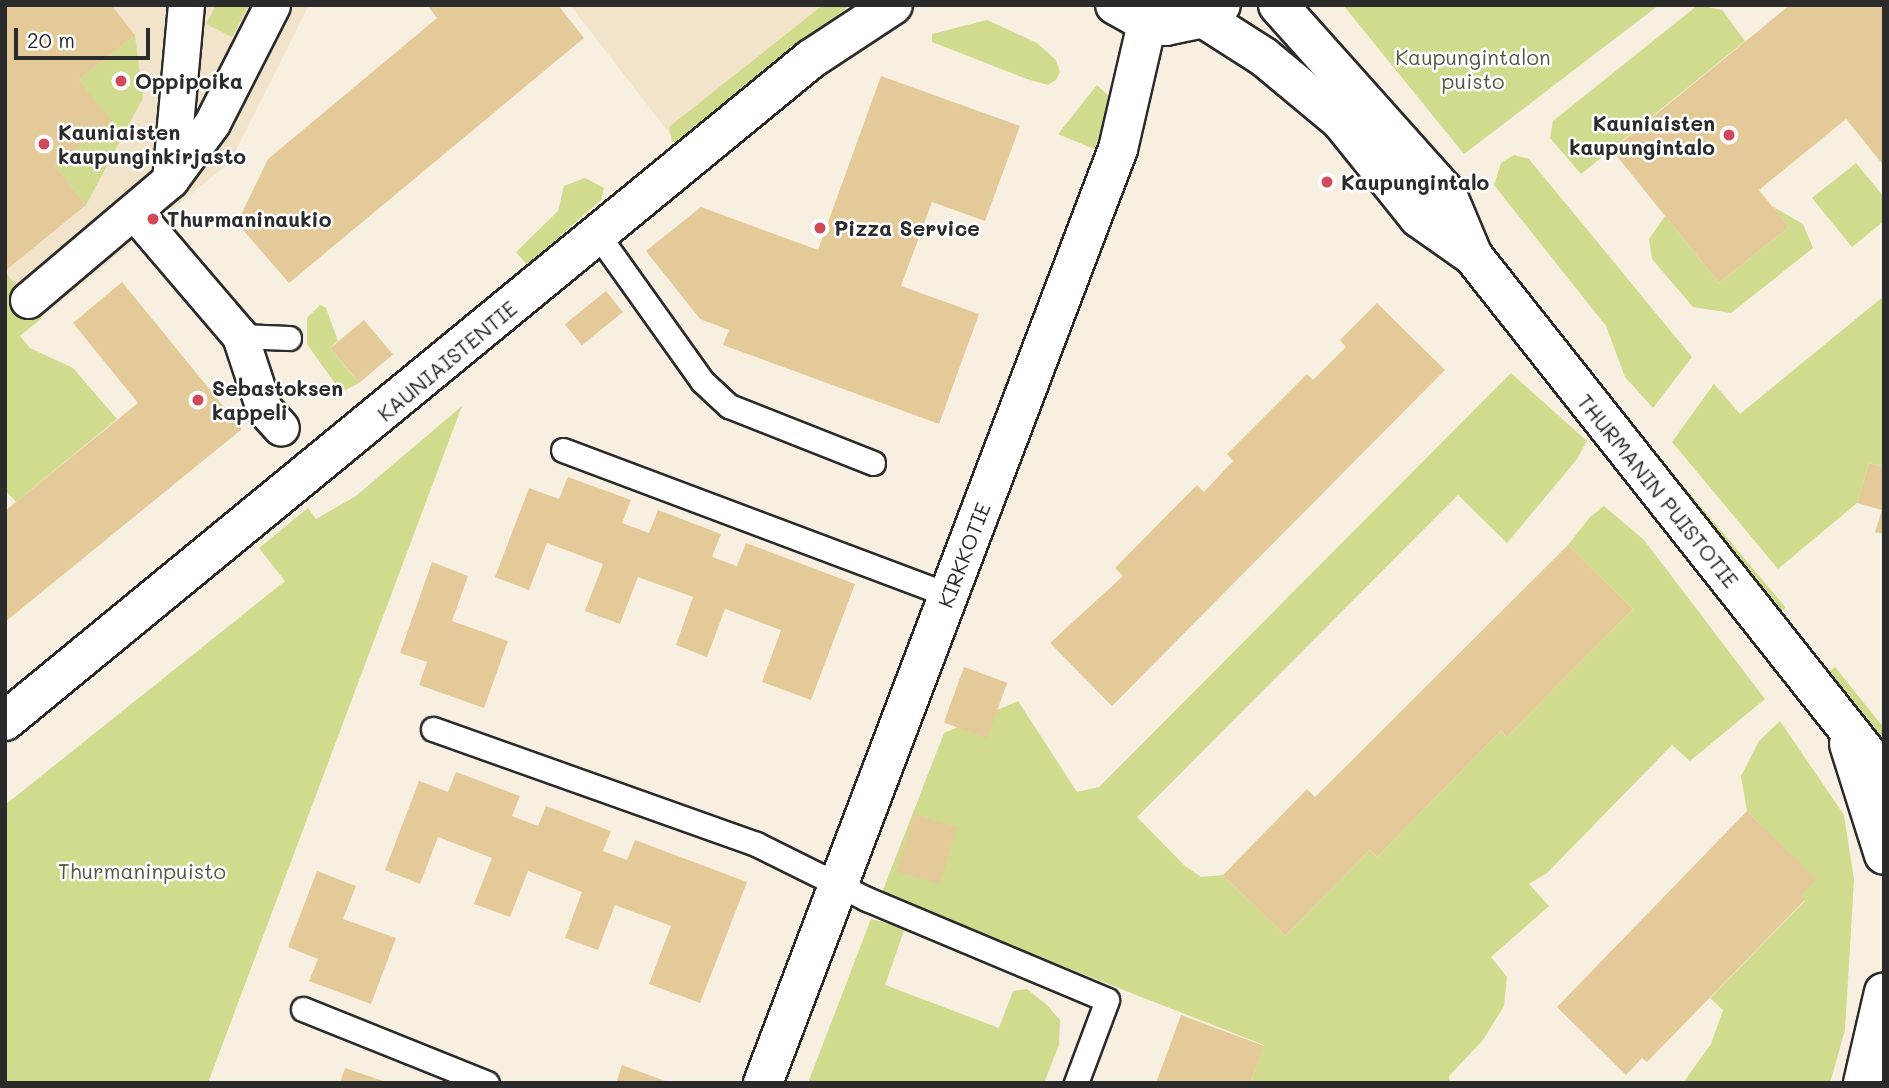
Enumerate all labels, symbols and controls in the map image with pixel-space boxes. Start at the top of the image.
scale bar [18,14,154,58]
text: 20 m [27,26,75,53]
park label: Kaupungintalon puisto [1395,44,1551,94]
place label: Oppipoika [135,68,243,94]
marker: Oppipoika [113,73,129,89]
place label: Kauniaisten kaupungintalo [1569,110,1715,160]
place label: Kauniaisten kaupunginkirjasto [58,119,246,169]
marker: Kauniaisten kaupungintalo [1721,127,1737,143]
marker: Kauniaisten kaupunginkirjasto [36,136,52,152]
place label: Kaupungintalo [1341,169,1489,195]
marker: Kaupungintalo [1319,174,1335,190]
place label: Thurmaninaukio [167,206,331,232]
marker: Thurmaninaukio [145,211,161,227]
place label: Pizza Service [834,215,980,241]
marker: Pizza Service [812,220,828,236]
street label: KAUNIAISTENTIE [372,296,522,426]
place label: Sebastoksen kappeli [212,375,343,425]
street label: THURMANIN PUISTOTIE [1572,389,1744,593]
marker: Sebastoksen kappeli [190,392,206,408]
street label: KIRKKOTIE [932,499,996,611]
park label: Thurmaninpuisto [58,858,226,884]

